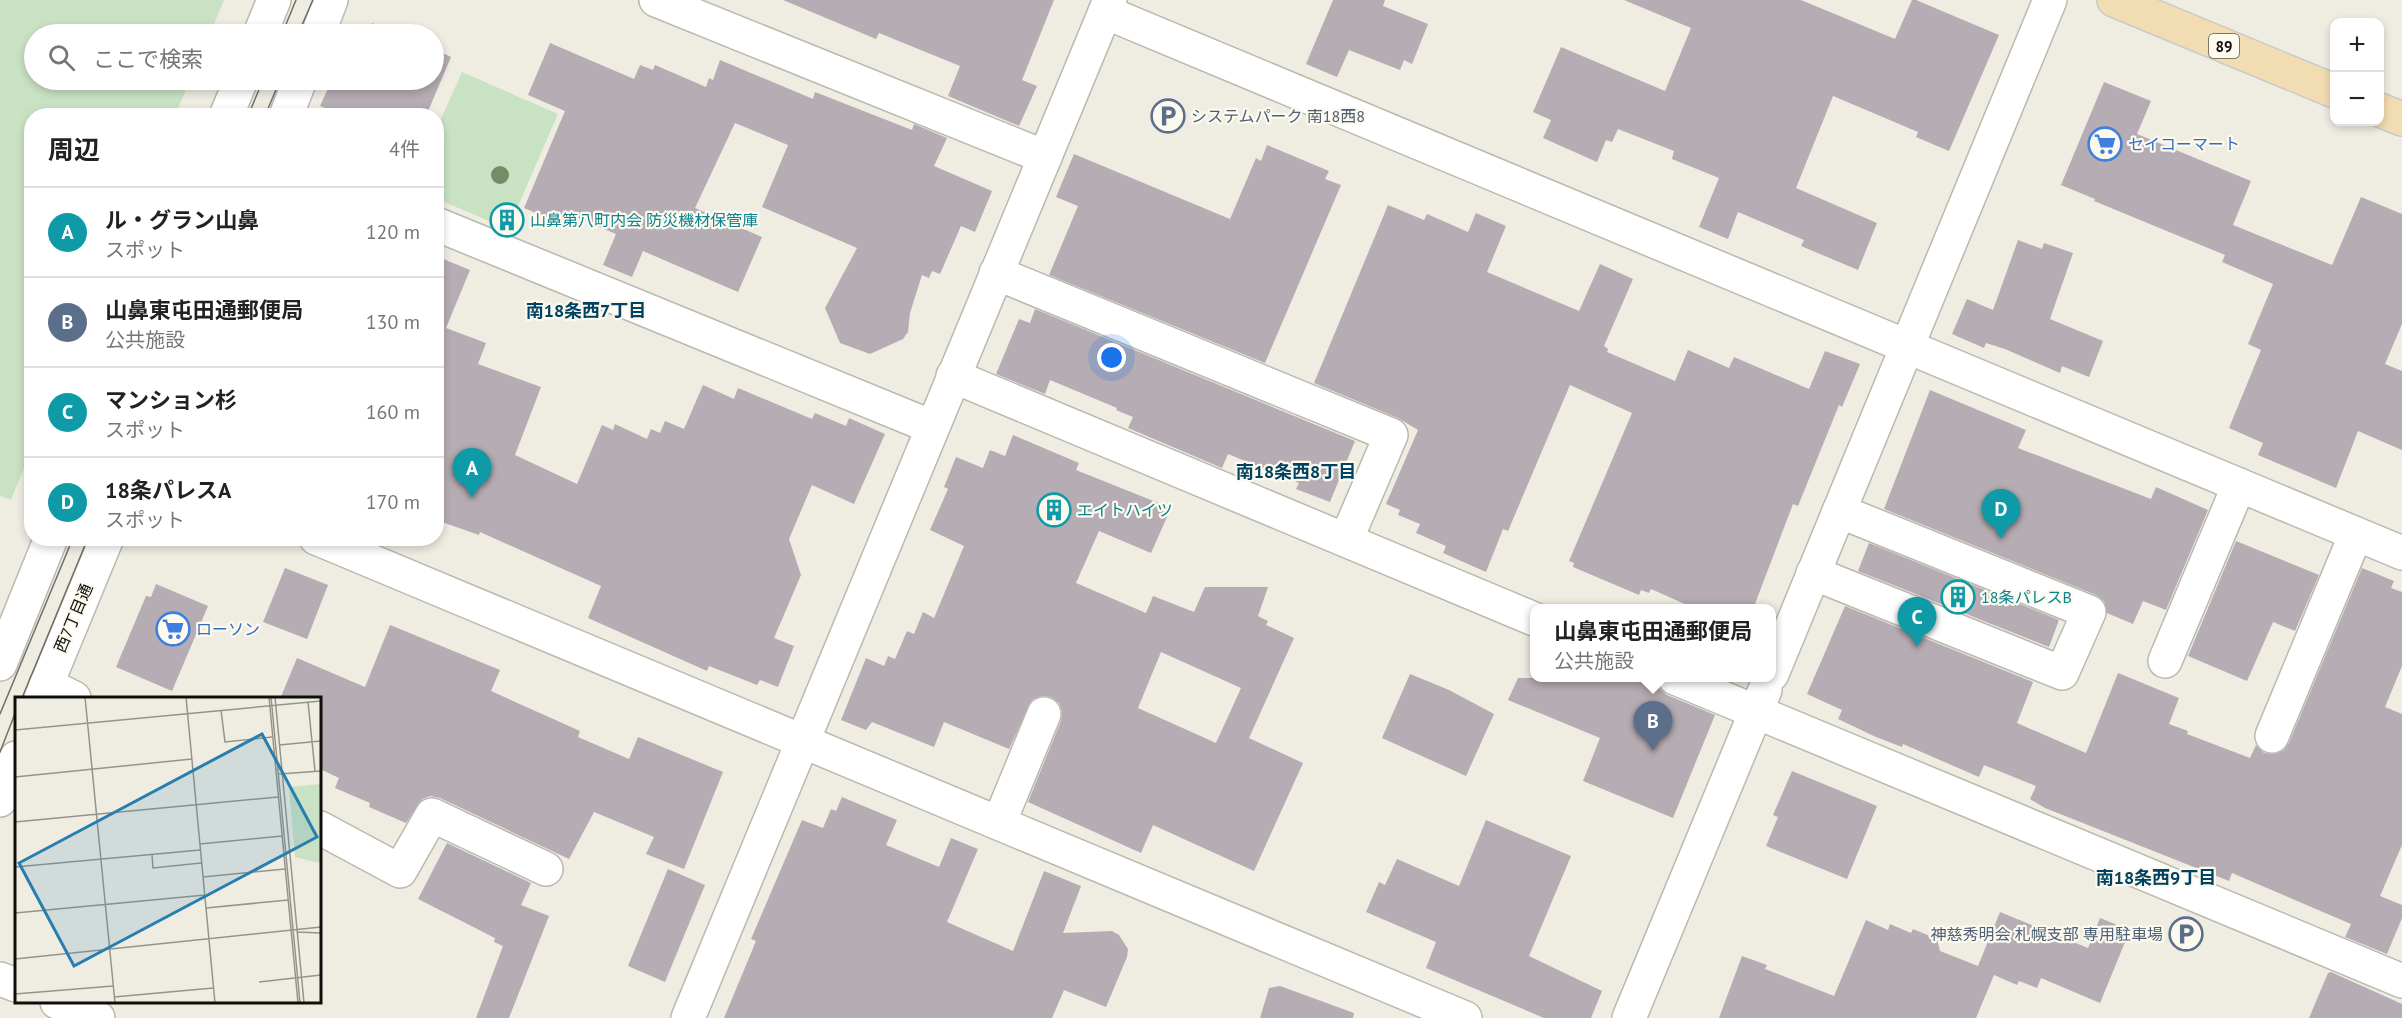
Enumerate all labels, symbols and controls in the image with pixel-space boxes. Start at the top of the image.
map controls [2330,18,2384,126]
button: + [2330,18,2384,72]
search box [24,24,444,90]
road number: 89 [2209,34,2239,58]
icon: search [45,41,78,74]
text: ここで検索 [93,45,203,73]
button: − [2330,72,2384,126]
parking icon: システムパーク 南18西8 [1150,98,1186,134]
place label: システムパーク 南18西8 [1191,106,1365,126]
supermarket icon: セイコーマート [2087,126,2123,162]
text: 周辺 [48,133,100,166]
place label: セイコーマート [2128,134,2240,154]
text: 4件 [389,136,420,162]
building icon: 山鼻第八町内会 防災機材保管庫 [489,202,525,238]
text: ル・グラン山鼻 [105,206,259,234]
place label: 山鼻第八町内会 防災機材保管庫 [530,210,758,230]
text: A [61,219,74,245]
text: 120 m [366,219,420,245]
text: スポット [105,237,185,263]
text: 山鼻東屯田通郵便局 [105,296,303,324]
district label: 南18条西7丁目 [526,299,646,322]
text: B [62,309,73,335]
text: 130 m [366,309,420,335]
text: 公共施設 [105,327,185,353]
your location [1097,343,1126,372]
text: マンション杉 [105,386,237,414]
text: C [62,399,73,425]
text: 160 m [366,399,420,425]
text: スポット [105,417,185,443]
pin: A [452,448,492,498]
district label: 南18条西8丁目 [1236,460,1356,483]
text: 18条パレスA [105,476,231,504]
text: D [61,489,74,515]
text: 170 m [366,489,420,515]
pin: D [1982,490,2020,539]
building icon: エイトハイツ [1036,492,1072,528]
place label: エイトハイツ [1077,500,1173,520]
text: スポット [105,507,185,533]
building icon: 18条パレスB [1940,579,1976,615]
street label: 西7丁目通 [50,581,96,655]
place label: 18条パレスB [1981,587,2072,607]
pin: C [1898,598,1936,647]
popup [1530,604,1776,682]
supermarket icon: ローソン [155,611,191,647]
text: 山鼻東屯田通郵便局 [1554,617,1752,645]
place label: ローソン [196,619,260,639]
text: 公共施設 [1554,648,1634,674]
inset map [15,697,321,1003]
pin: B [1634,702,1672,751]
district label: 南18条西9丁目 [2096,866,2216,889]
parking icon: 神慈秀明会 札幌支部 専用駐車場 [2168,916,2204,952]
place label: 神慈秀明会 札幌支部 専用駐車場 [1930,924,2163,944]

